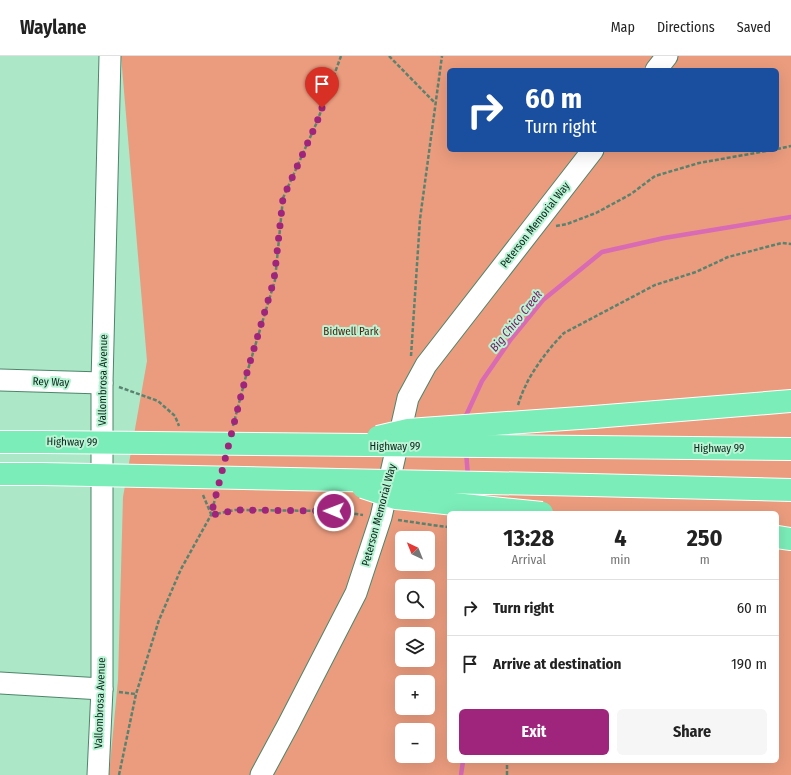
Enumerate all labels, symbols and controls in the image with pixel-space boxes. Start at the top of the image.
text: Waylane [20,16,86,39]
text: Map [611,19,635,36]
text: Directions [657,19,715,36]
text: Saved [737,19,771,36]
pin [305,67,339,108]
icon: arrive [311,73,333,95]
text: 60 m [525,82,582,115]
icon: right [459,84,511,136]
text: Turn right [525,116,597,138]
street label: Peterson Memorial Way [497,179,573,270]
water label: Big Chico Creek [487,287,545,354]
park label: Bidwell Park [323,325,379,338]
street label: Vallombrosa Avenue [96,334,110,426]
street label: Rey Way [32,375,70,389]
street label: Highway 99 [46,435,98,449]
street label: Highway 99 [370,440,420,453]
street label: Highway 99 [694,442,744,455]
street label: Peterson Memorial Way [359,462,399,567]
position arrow [313,490,355,532]
text: 13:28 [503,524,554,552]
text: 4 [614,524,627,552]
text: 250 [687,524,723,552]
north arrow [395,531,435,571]
map controls [395,531,435,763]
text: Arrival [511,552,546,567]
text: min [610,552,630,567]
text: m [700,552,710,567]
button: search [395,579,435,619]
icon: right [459,597,481,619]
text: Turn right [493,599,554,617]
text: 60 m [737,599,767,617]
button: layers [395,627,435,667]
icon: arrive [459,653,481,675]
text: Arrive at destination [493,655,621,673]
text: 190 m [731,655,767,673]
street label: Vallombrosa Avenue [92,657,108,749]
button: + [395,675,435,715]
button: Exit [459,709,609,755]
button: Share [617,709,767,755]
button: − [395,723,435,763]

